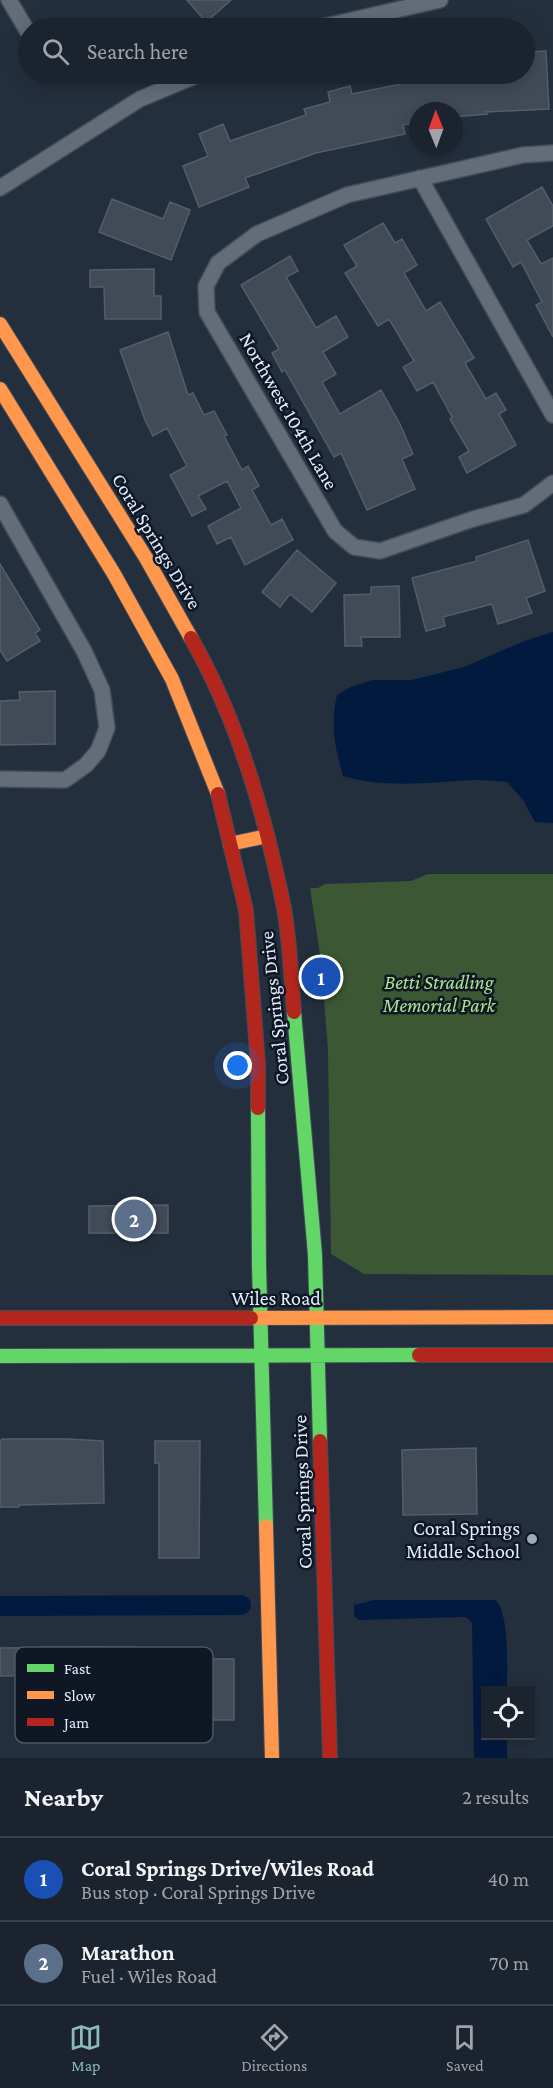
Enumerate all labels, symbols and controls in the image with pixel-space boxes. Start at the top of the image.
search box [18,18,535,84]
icon: search [39,35,72,68]
text: Search here [87,39,188,64]
north arrow [409,102,463,156]
street label: Northwest 104th Lane [235,329,343,493]
street label: Coral Springs Drive [107,469,206,613]
street label: Coral Springs Drive [255,930,294,1086]
pin: 1 [302,954,340,1000]
park label: Betti Stradling Memorial Park [382,971,496,1016]
your location [223,1051,252,1080]
pin: 2 [114,1196,154,1242]
street label: Wiles Road [231,1287,321,1309]
street label: Coral Springs Drive [288,1414,317,1569]
place label: Coral Springs Middle School [406,1517,520,1562]
marker: Coral Springs Middle School [525,1532,539,1546]
legend [15,1647,213,1743]
text: Fast [64,1660,91,1677]
map controls [481,1686,535,1740]
button: locate [481,1686,535,1740]
text: Slow [64,1687,96,1704]
text: Jam [62,1714,89,1732]
text: Nearby [24,1783,103,1812]
text: 2 results [462,1786,529,1808]
text: Coral Springs Drive/Wiles Road [81,1856,374,1881]
text: 1 [40,1868,47,1890]
text: 40 m [488,1868,529,1890]
text: Bus stop · Coral Springs Drive [81,1881,315,1903]
text: Marathon [81,1940,175,1965]
text: 2 [38,1952,49,1974]
text: 70 m [489,1952,529,1974]
text: Fuel · Wiles Road [81,1965,217,1987]
tab: Map [69,2021,102,2074]
tab: Directions [241,2021,307,2074]
tab: Saved [446,2021,484,2074]

